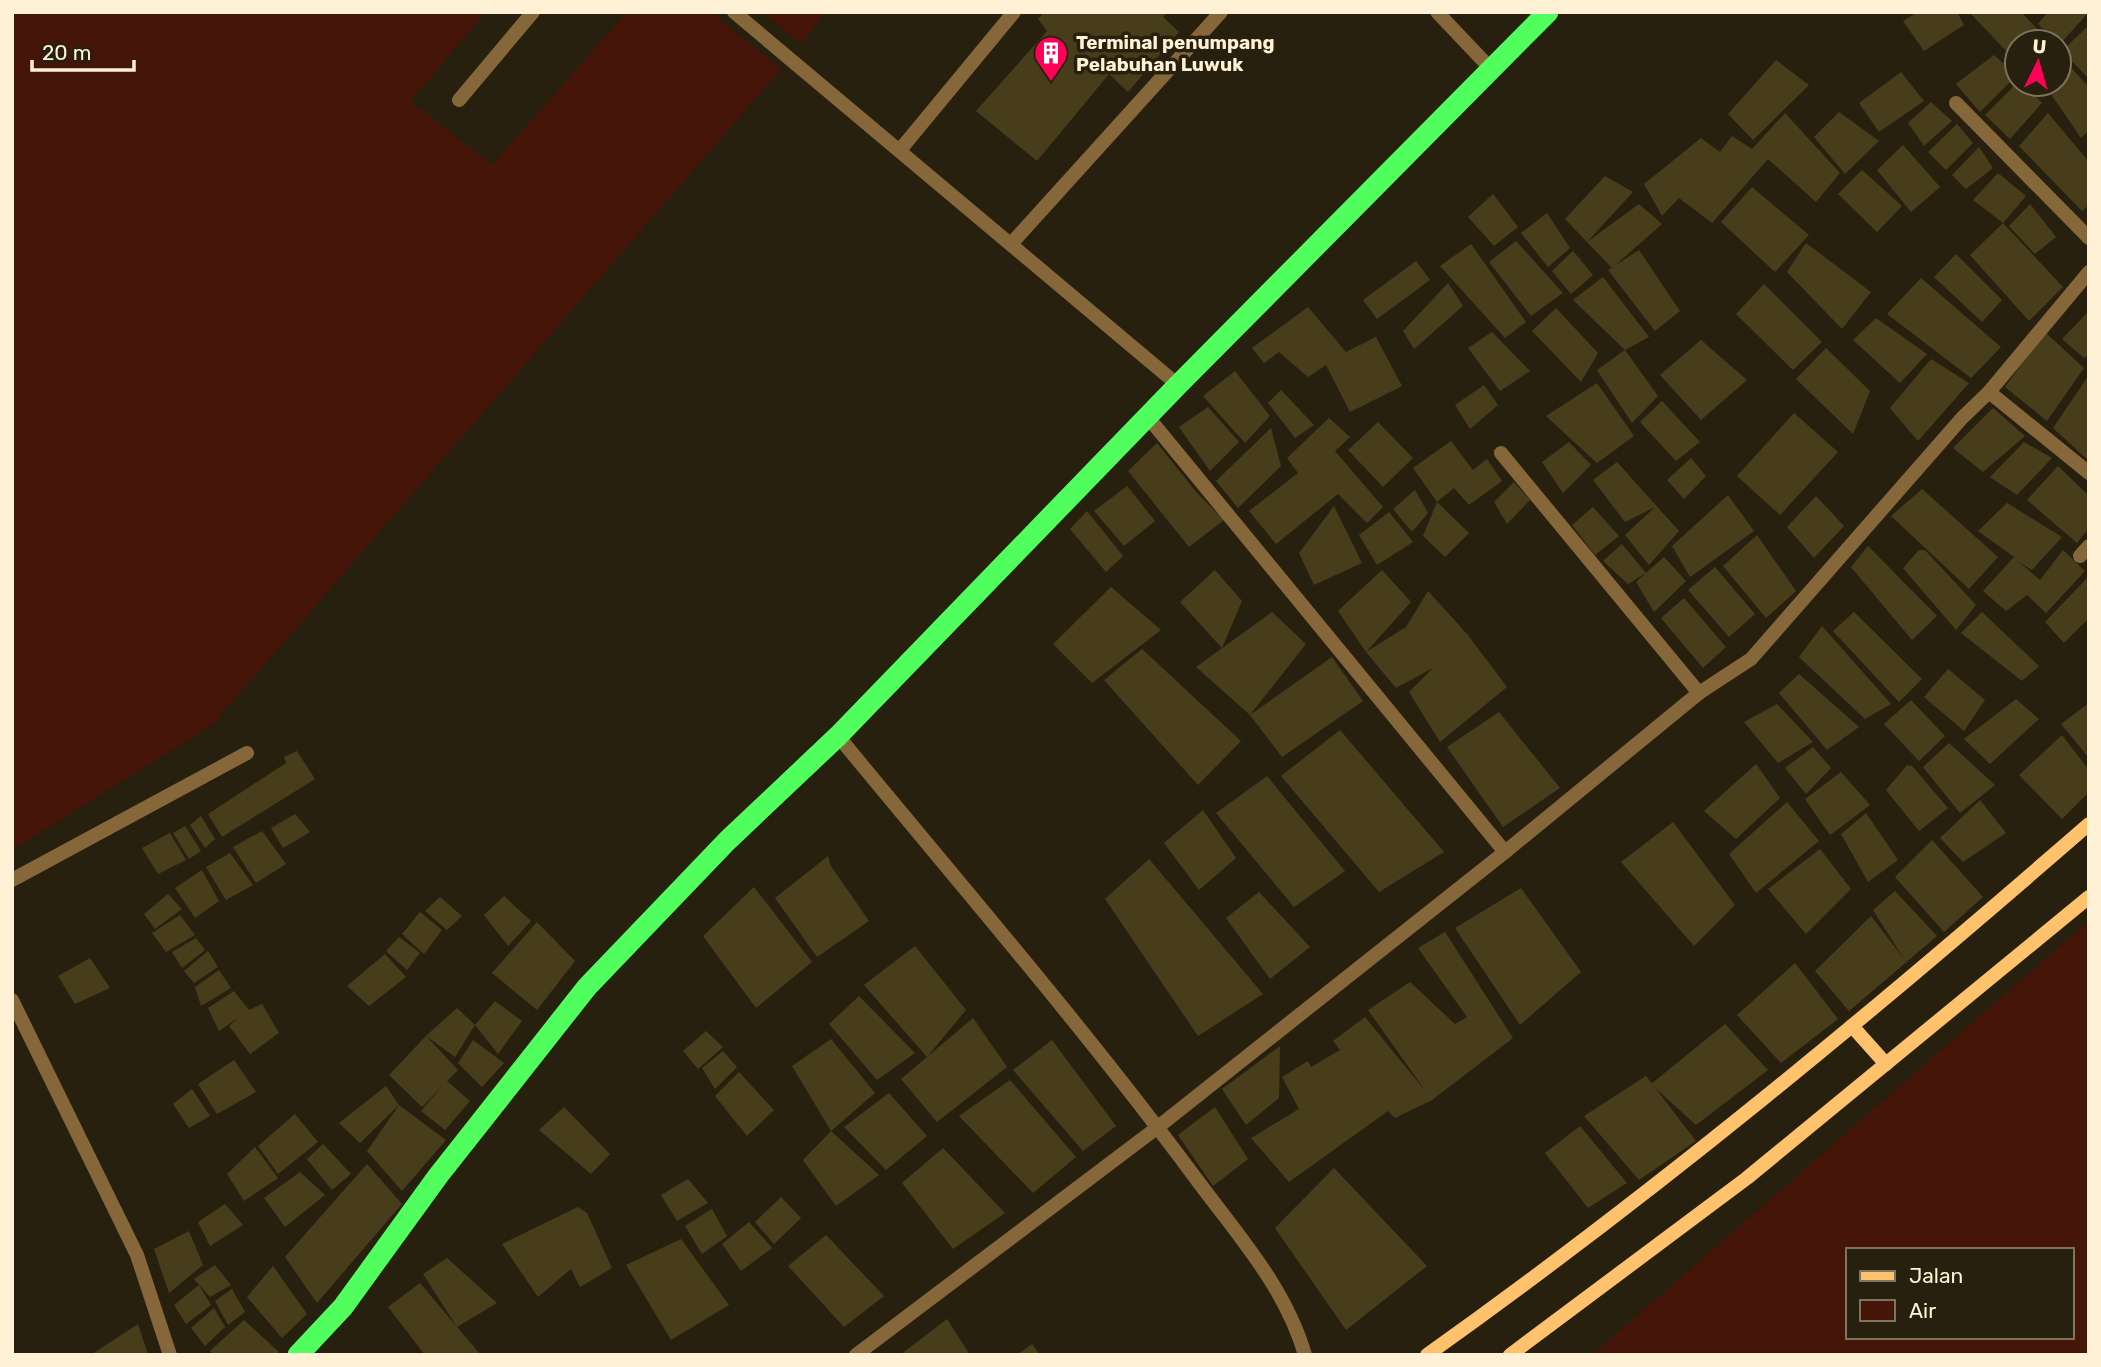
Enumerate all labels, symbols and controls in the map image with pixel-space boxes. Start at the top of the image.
scale bar [32,28,133,72]
north arrow [2003,28,2073,98]
place label: Terminal penumpang Pelabuhan Luwuk [1076,31,1275,76]
building icon: Terminal penumpang Pelabuhan Luwuk [1032,34,1070,83]
text: U [2032,35,2047,59]
text: 20 m [42,40,91,65]
legend [1846,1248,2073,1339]
text: Jalan [1909,1263,1963,1288]
text: Air [1909,1298,1936,1323]

